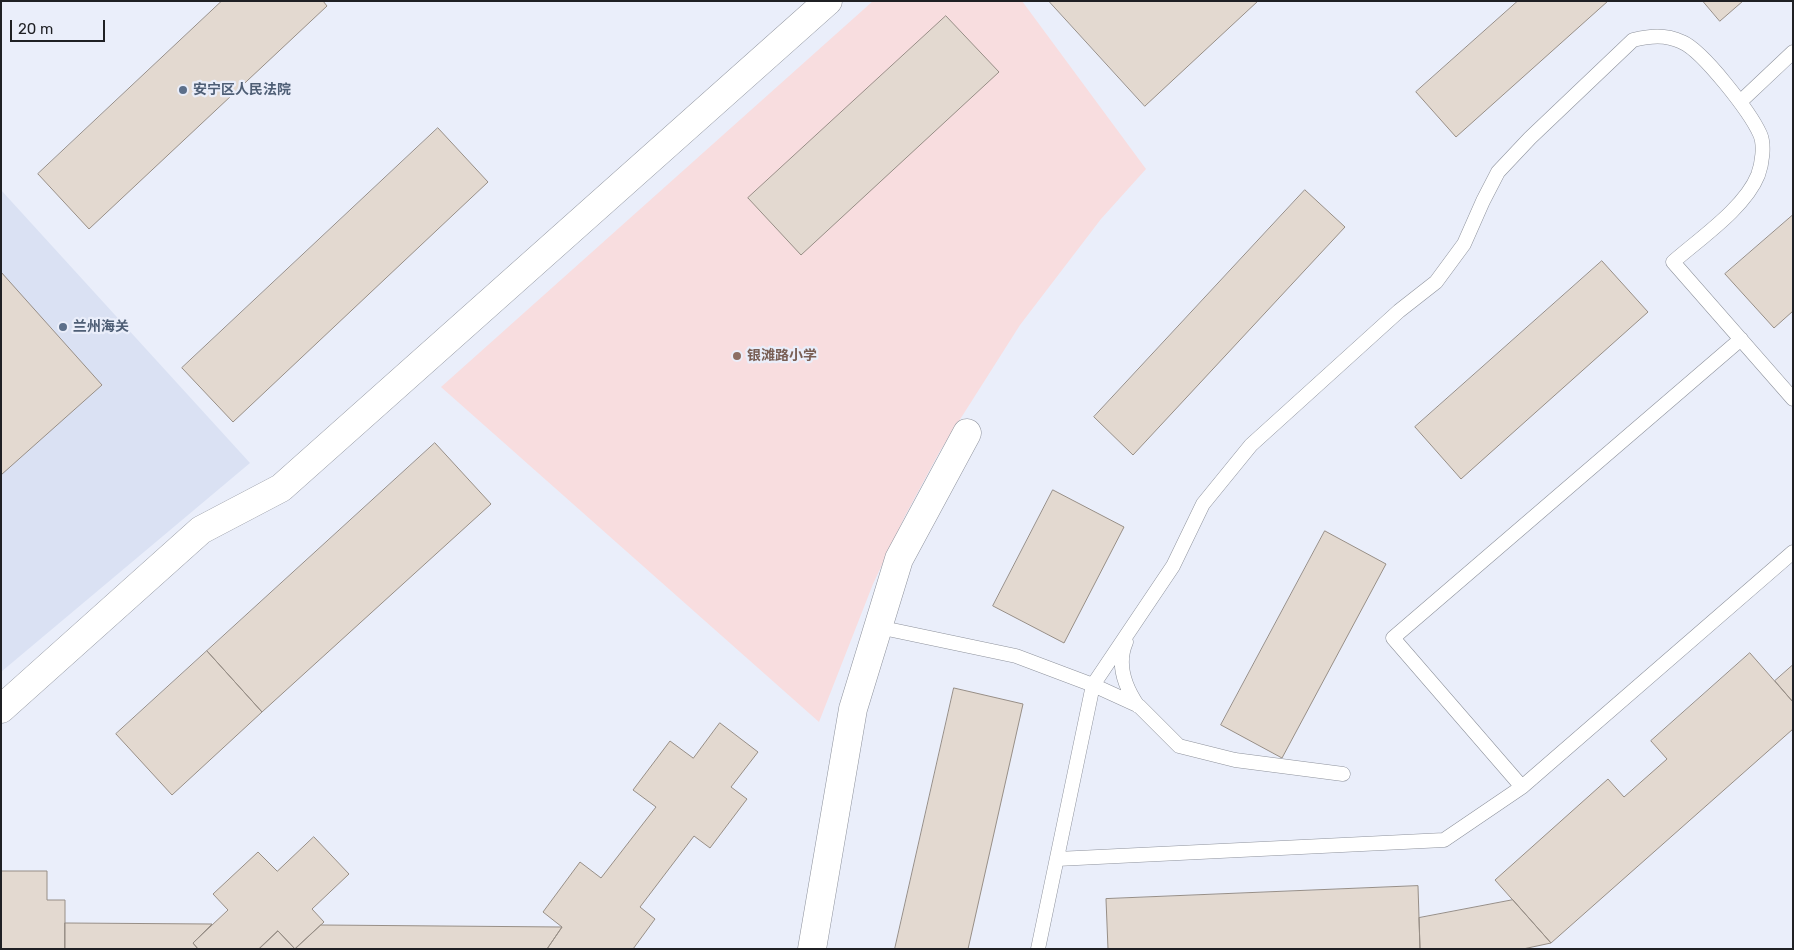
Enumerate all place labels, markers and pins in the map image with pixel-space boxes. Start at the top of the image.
place label: 安宁区人民法院 [193,82,291,98]
marker: 安宁区人民法院 [177,84,189,96]
place label: 兰州海关 [73,319,129,335]
marker: 兰州海关 [57,321,69,333]
place label: 银滩路小学 [747,348,817,364]
marker: 银滩路小学 [731,350,743,362]

